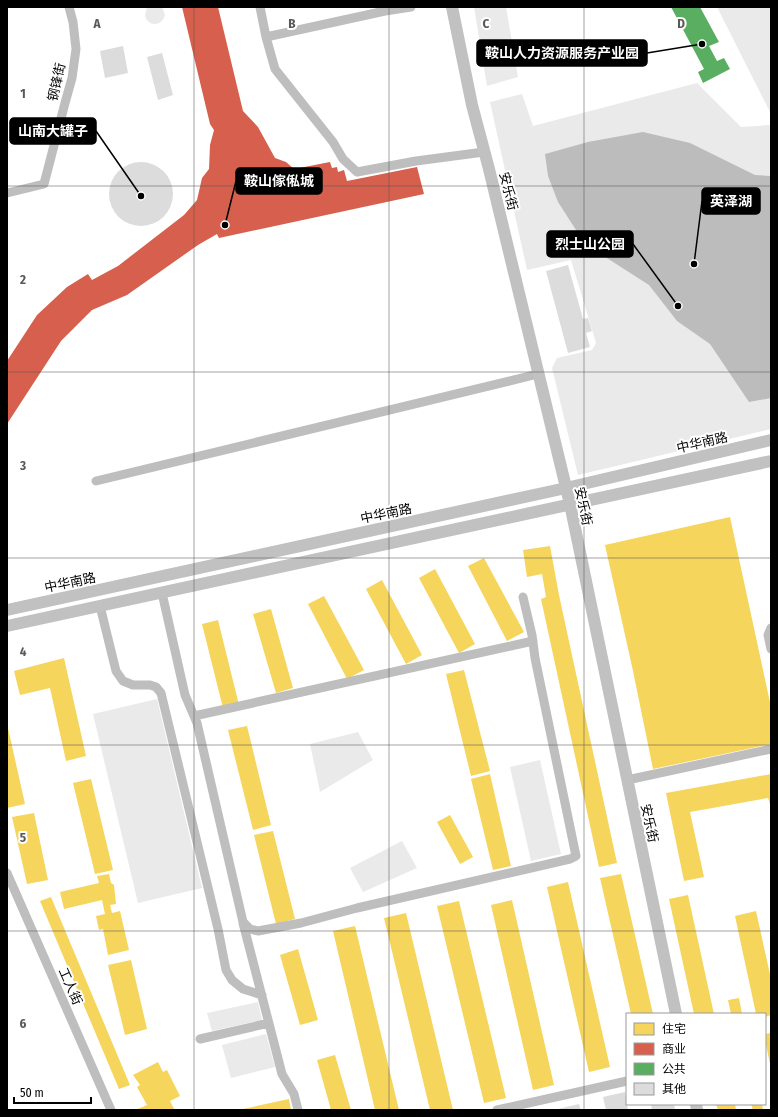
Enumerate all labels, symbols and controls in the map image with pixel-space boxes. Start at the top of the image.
text: A [92,16,101,31]
text: B [288,16,296,31]
text: C [483,16,490,31]
text: D [677,16,685,31]
callout: 鞍山人力资源服务产业园 [477,40,647,66]
text: 鞍山人力资源服务产业园 [485,45,639,62]
street label: 钢锋街 [45,61,68,103]
text: 1 [20,86,26,101]
callout: 山南大罐子 [10,118,96,144]
text: 山南大罐子 [18,123,88,140]
callout: 鞍山傢俬城 [236,168,322,194]
street label: 安乐街 [497,170,521,212]
text: 鞍山傢俬城 [244,173,314,190]
callout: 英泽湖 [702,188,760,214]
text: 英泽湖 [710,193,752,210]
callout: 烈士山公园 [547,231,633,257]
text: 烈士山公园 [555,236,625,253]
text: 2 [19,272,26,287]
street label: 中华南路 [675,429,729,456]
text: 3 [19,458,26,473]
street label: 安乐街 [572,485,595,527]
street label: 中华南路 [359,501,413,526]
street label: 中华南路 [43,570,97,595]
text: 4 [20,644,27,659]
street label: 安乐街 [638,802,661,844]
text: 5 [20,830,26,845]
street label: 工人街 [56,965,85,1007]
legend [626,1013,766,1105]
text: 6 [20,1016,27,1031]
text: 住宅 [662,1022,686,1036]
text: 商业 [662,1042,686,1056]
text: 公共 [662,1062,686,1076]
scale bar [14,1079,91,1105]
text: 其他 [662,1082,686,1096]
text: 50 m [20,1086,44,1100]

